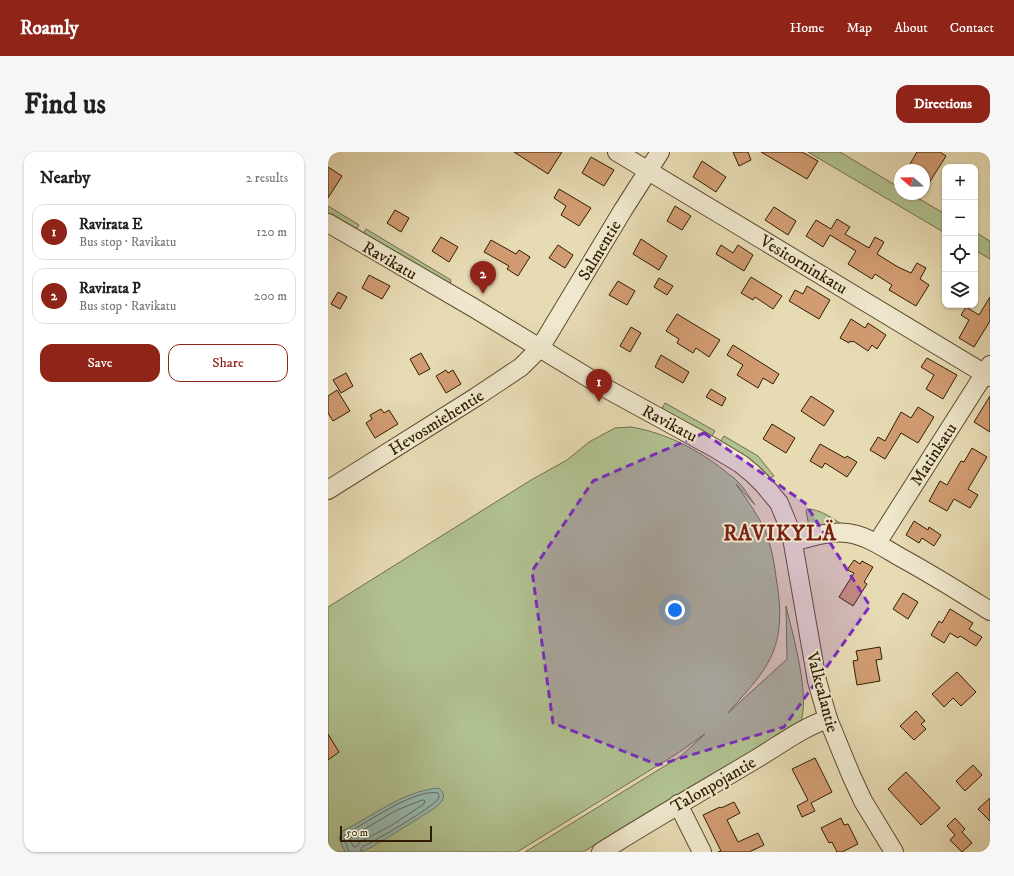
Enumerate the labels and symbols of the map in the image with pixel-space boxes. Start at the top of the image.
north arrow [894,164,930,200]
street label: Salmentie [573,216,626,285]
street label: Vesitorninkatu [755,230,851,300]
street label: Ravikatu [358,236,421,285]
pin: 2 [470,261,496,294]
pin: 1 [586,369,612,402]
street label: Hevosmiehentie [385,385,488,461]
street label: Ravikatu [638,400,701,448]
street label: Matinkatu [905,419,962,490]
district label: RAVIKYLÄ [723,519,837,547]
your location [665,600,685,620]
street label: Valkealantie [800,649,843,735]
street label: Talonpojantie [667,752,760,818]
scale bar [340,824,432,843]

